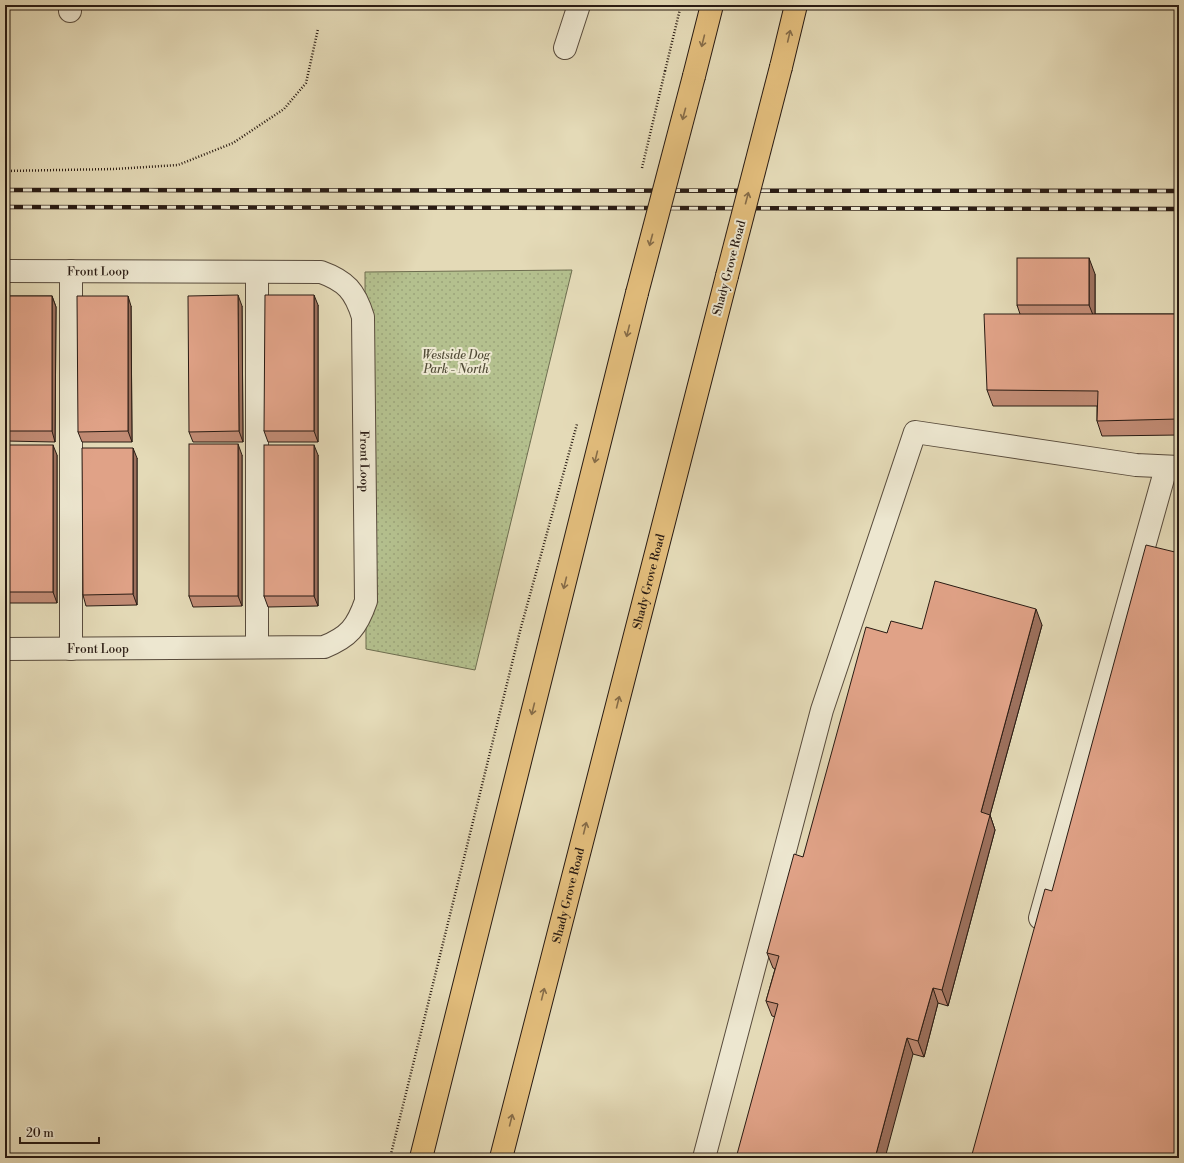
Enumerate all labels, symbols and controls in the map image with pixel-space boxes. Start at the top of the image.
one-way arrow [785,30,793,43]
one-way arrow [699,34,706,47]
one-way arrow [680,107,688,120]
one-way arrow [744,192,751,205]
street label: Shady Grove Road [710,219,749,317]
one-way arrow [647,233,654,246]
street label: Front Loop [67,264,129,279]
one-way arrow [623,324,631,337]
park label: Westside Dog Park - North [422,348,491,377]
street label: Front Loop [356,430,372,492]
one-way arrow [592,450,599,463]
street label: Shady Grove Road [630,532,669,631]
one-way arrow [560,576,568,589]
street label: Front Loop [67,642,129,657]
one-way arrow [614,695,622,708]
one-way arrow [529,702,536,715]
one-way arrow [582,821,590,834]
street label: Shady Grove Road [549,846,588,945]
one-way arrow [540,988,547,1001]
one-way arrow [507,1114,515,1127]
scale bar [20,1119,99,1145]
text: 20 m [26,1126,54,1141]

